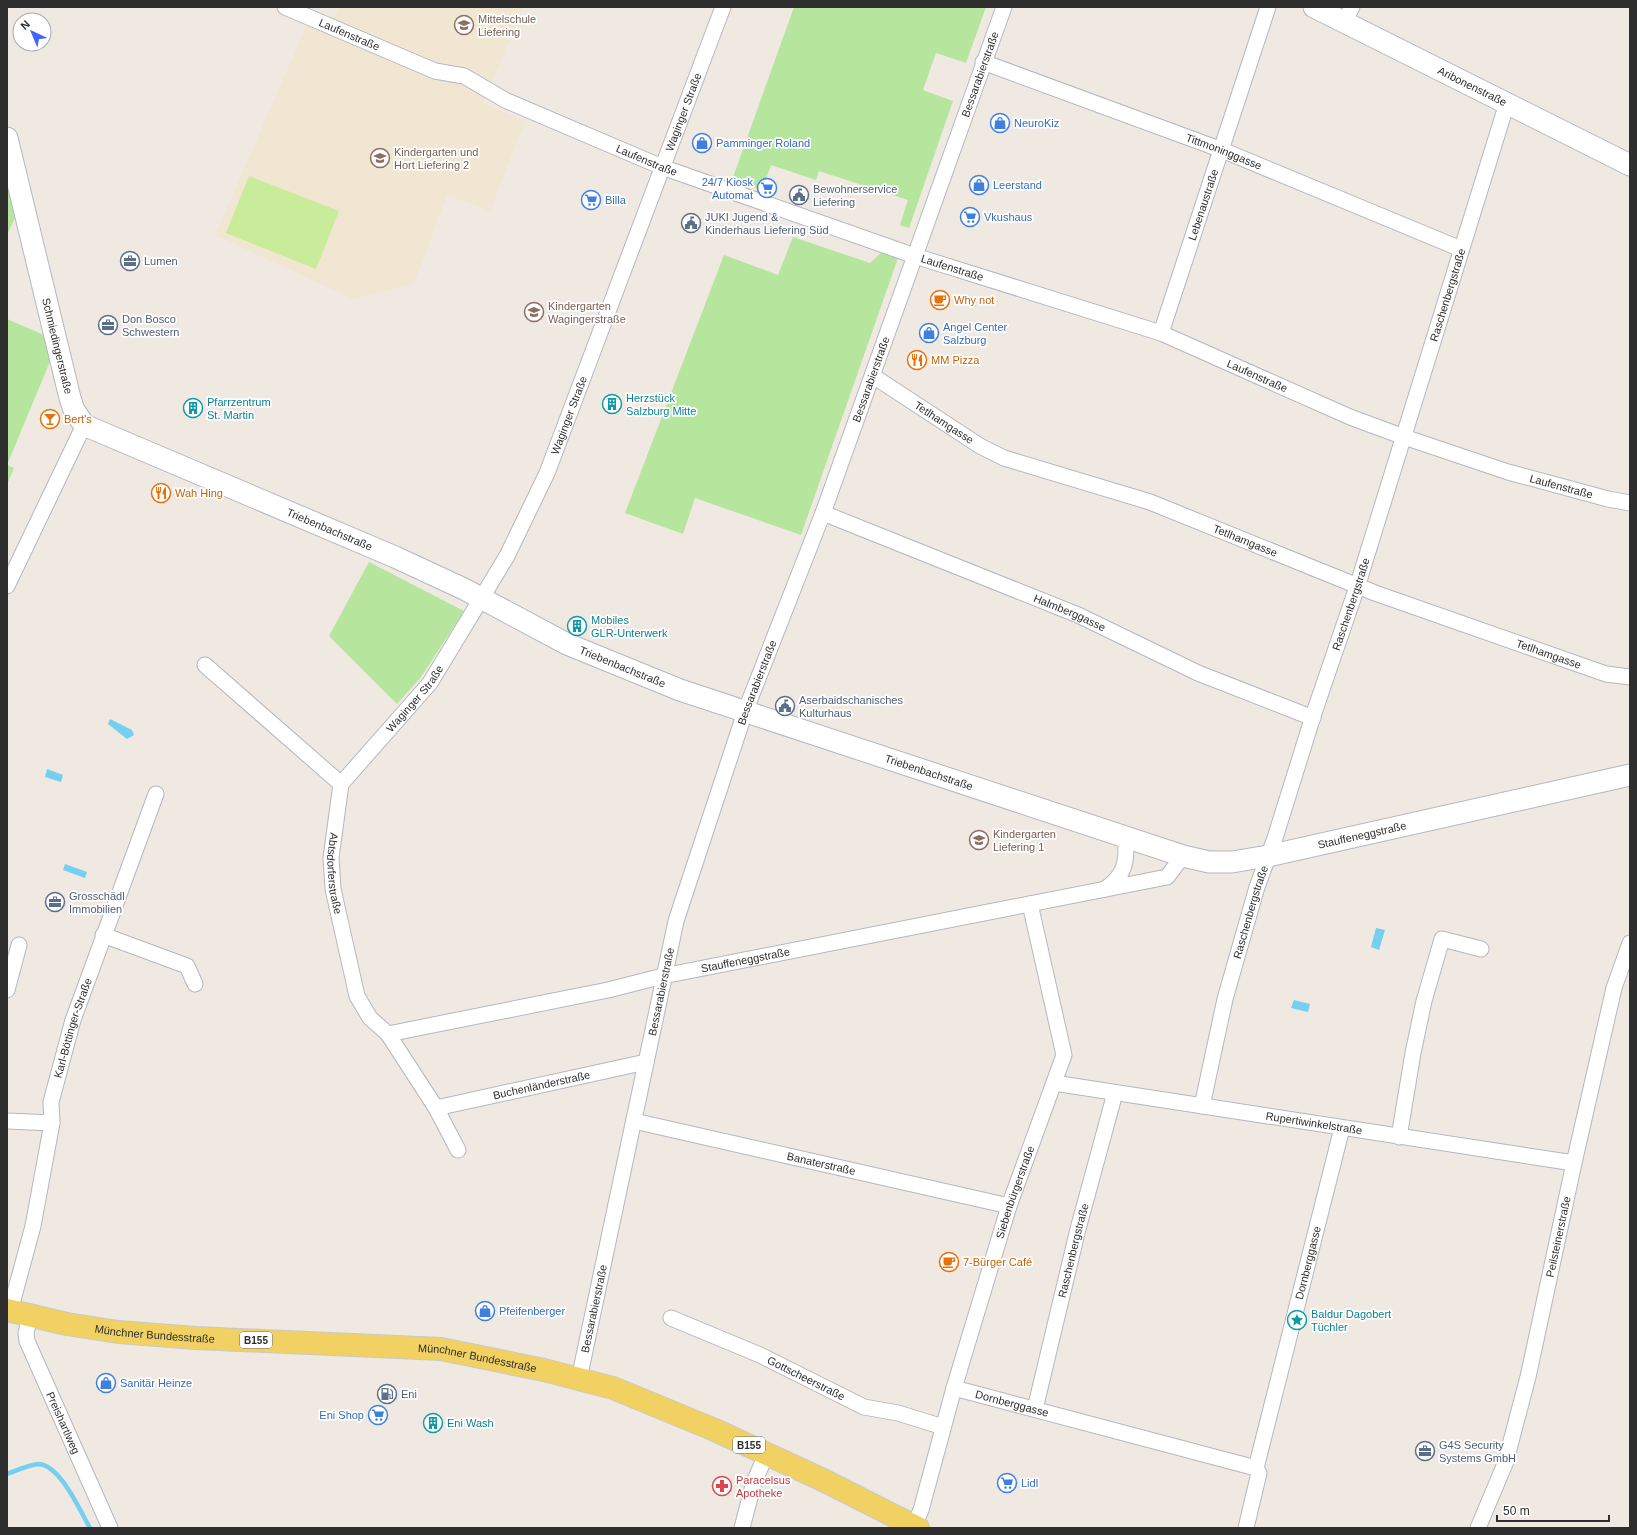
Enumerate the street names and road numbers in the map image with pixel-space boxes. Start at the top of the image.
street label: Laufenstraße [317,16,382,53]
street label: Bessarabierstraße [959,30,1001,119]
street label: Aribonenstraße [1436,64,1509,108]
street label: Waginger Straße [663,71,704,153]
street label: Tittmoninggasse [1184,131,1264,172]
street label: Laufenstraße [614,142,679,178]
street label: Lebenaustraße [1186,168,1220,242]
street label: Raschenbergstraße [1427,247,1468,343]
street label: Laufenstraße [920,252,985,283]
street label: Schmiedingerstraße [40,297,75,395]
street label: Bessarabierstraße [850,335,892,424]
street label: Laufenstraße [1225,357,1289,394]
street label: Waginger Straße [549,374,589,456]
street label: Tetlhamgasse [912,399,976,446]
street label: Laufenstraße [1528,472,1594,501]
street label: Triebenbachstraße [285,506,374,553]
street label: Tetlhamgasse [1212,522,1279,559]
street label: Raschenbergstraße [1330,556,1372,652]
street label: Halmberggasse [1032,592,1108,633]
street label: Tetlhamgasse [1515,637,1583,671]
street label: Bessarabierstraße [735,638,779,726]
street label: Triebenbachstraße [578,644,668,690]
street label: Waginger Straße [384,663,445,734]
street label: Triebenbachstraße [883,752,974,792]
street label: Stauffeneggstraße [1317,819,1407,851]
street label: Abtsdorferstraße [325,832,344,915]
street label: Raschenbergstraße [1231,864,1270,960]
street label: Stauffeneggstraße [700,945,791,974]
street label: Bessarabierstraße [646,946,676,1037]
street label: Karl-Böttinger-Straße [52,976,94,1079]
street label: Buchenländerstraße [492,1068,591,1101]
street label: Rupertiwinkelstraße [1265,1110,1363,1136]
street label: Siebenbürgerstraße [994,1144,1036,1240]
street label: Banaterstraße [786,1150,857,1177]
street label: Peilsteinerstraße [1544,1195,1573,1278]
street label: Raschenbergstraße [1056,1202,1091,1299]
street label: Dornberggasse [1293,1225,1323,1301]
street label: Bessarabierstraße [579,1263,609,1354]
street label: Münchner Bundesstraße [94,1322,215,1345]
road number: B155 [240,1332,272,1348]
street label: Münchner Bundesstraße [418,1342,538,1374]
street label: Gottscheerstraße [765,1354,847,1402]
street label: Dornberggasse [974,1388,1050,1419]
street label: Preishartlweg [44,1390,82,1456]
road number: B155 [733,1437,765,1453]

